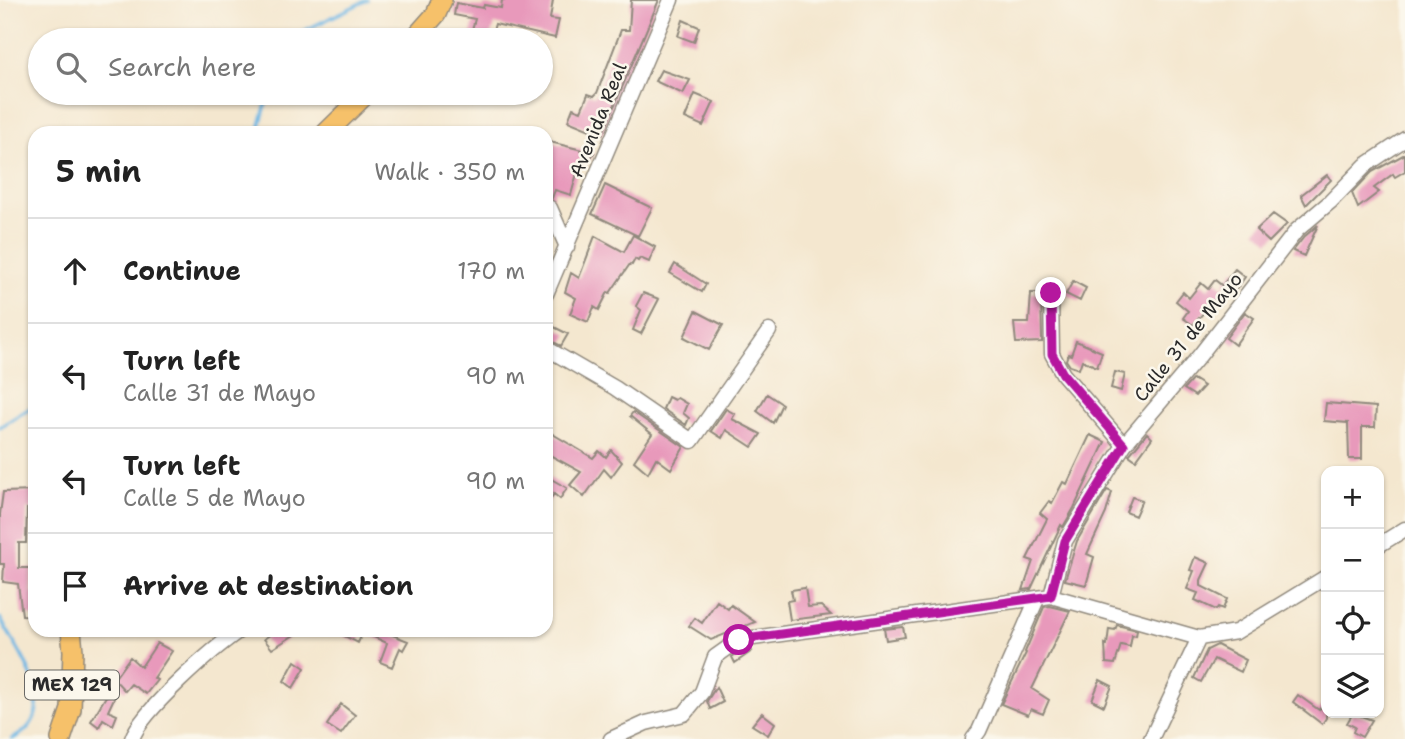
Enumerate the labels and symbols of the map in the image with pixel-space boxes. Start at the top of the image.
street label: Avenida Real [564,59,632,181]
street label: Calle 31 de Mayo [1128,267,1248,407]
route end [1035,277,1066,308]
route start [723,624,754,655]
road number: MEX 129 [25,670,119,700]

